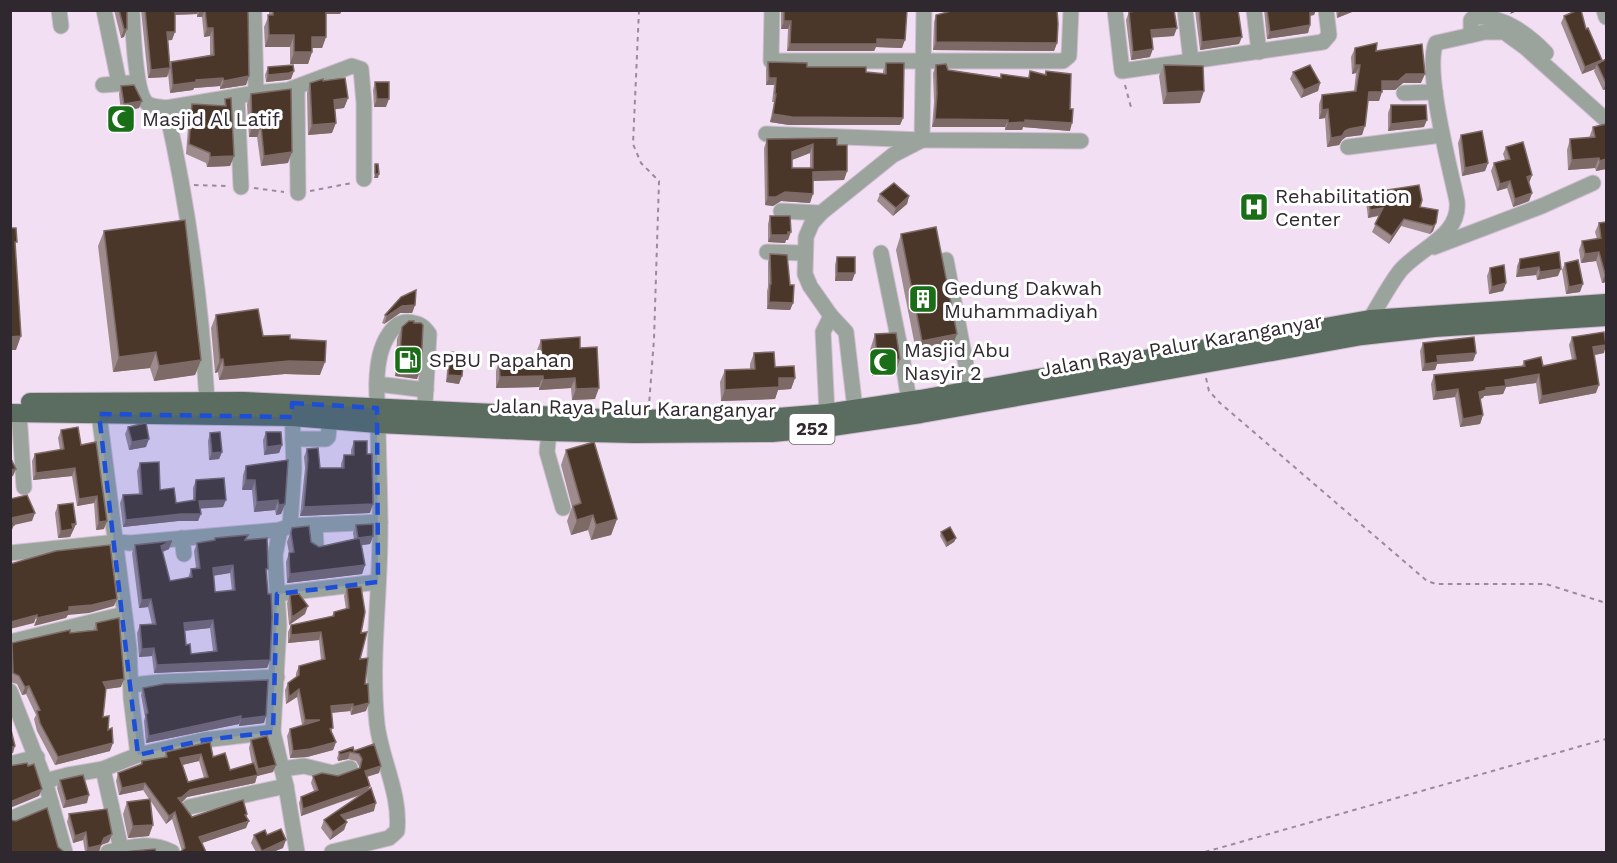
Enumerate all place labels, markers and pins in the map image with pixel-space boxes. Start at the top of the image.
mosque icon: Masjid Al Latif [105,103,137,135]
place label: Masjid Al Latif [142,107,280,131]
place label: Rehabilitation Center [1275,184,1410,231]
hospital icon: Rehabilitation Center [1238,191,1270,223]
place label: Gedung Dakwah Muhammadiyah [944,276,1102,323]
building icon: Gedung Dakwah Muhammadiyah [907,283,939,315]
place label: Masjid Abu Nasyir 2 [904,338,1010,385]
fuel station icon: SPBU Papahan [392,344,424,376]
mosque icon: Masjid Abu Nasyir 2 [867,346,899,378]
place label: SPBU Papahan [429,348,572,372]

